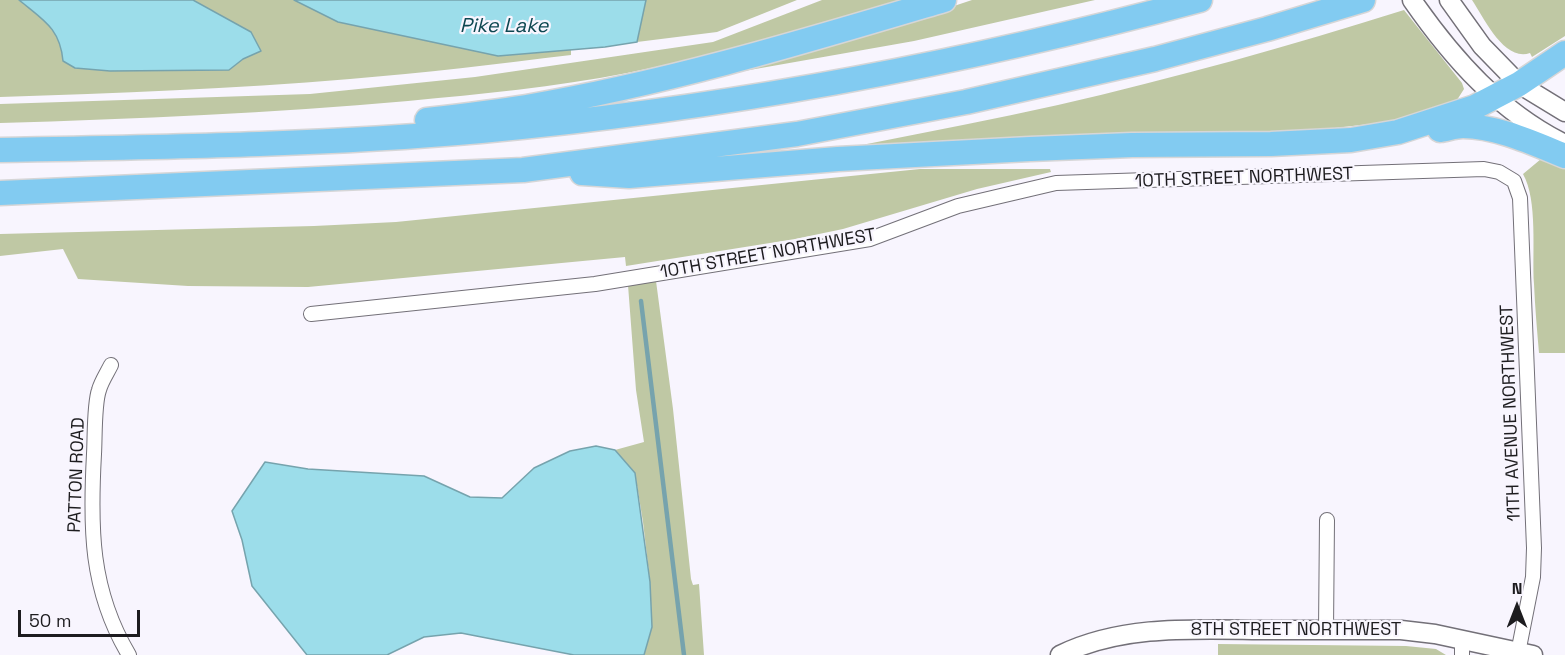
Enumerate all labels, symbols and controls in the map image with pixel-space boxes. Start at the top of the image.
water label: Pike Lake [460,15,548,39]
street label: 10TH STREET NORTHWEST [1134,163,1354,193]
street label: 10TH STREET NORTHWEST [659,224,877,284]
street label: 11TH AVENUE NORTHWEST [1496,304,1526,522]
street label: PATTON ROAD [64,417,90,533]
north arrow [1487,577,1547,637]
text: N [1512,578,1522,599]
scale bar [21,598,142,636]
text: 50 m [29,609,71,632]
street label: 8TH STREET NORTHWEST [1191,619,1401,641]

